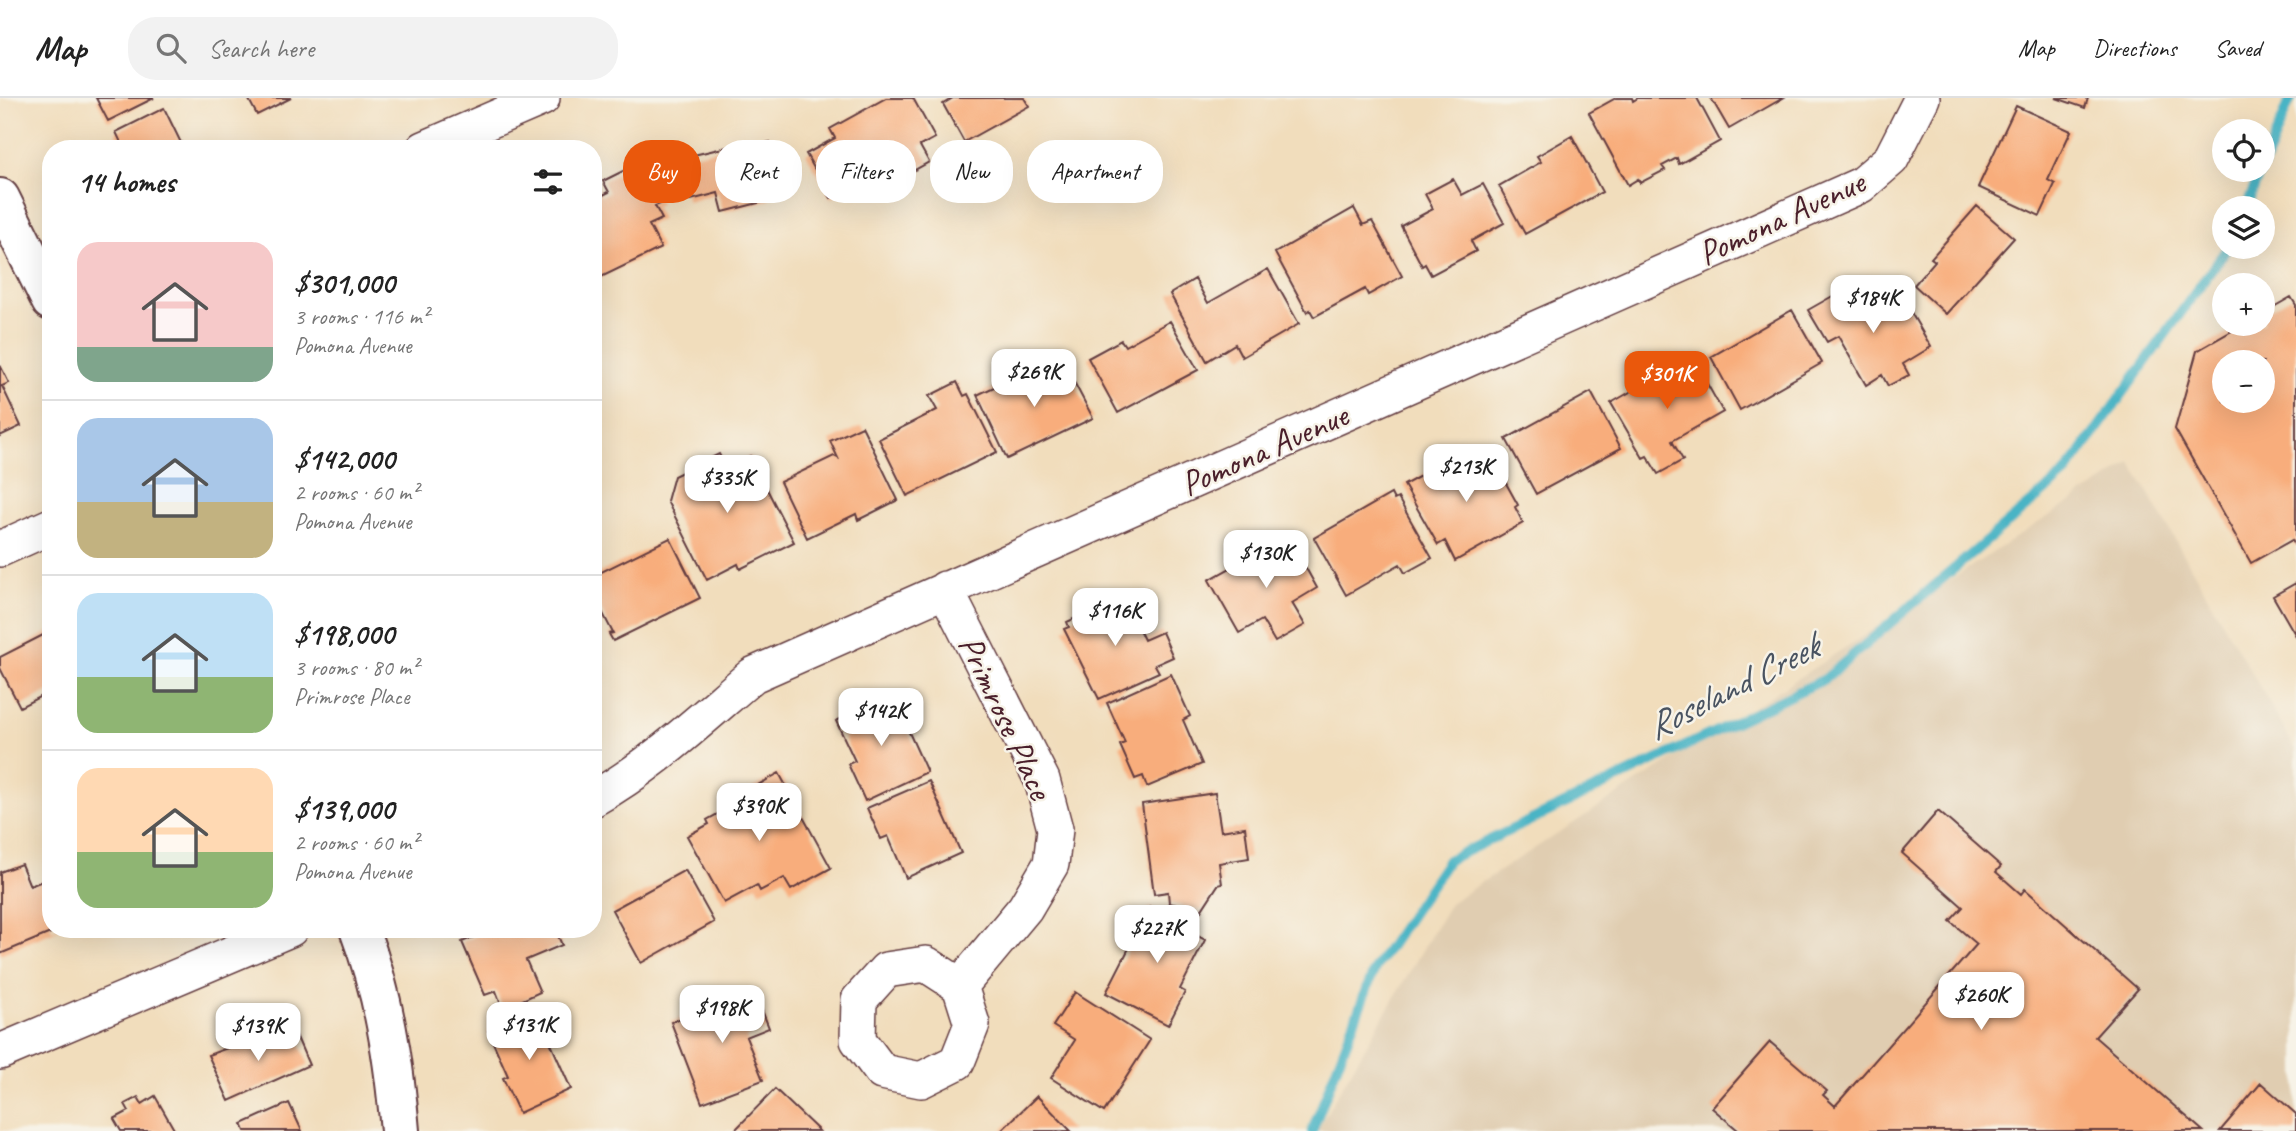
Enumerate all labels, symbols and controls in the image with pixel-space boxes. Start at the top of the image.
search box [128,17,618,80]
text: Map [35,27,86,69]
icon: search [152,29,190,67]
text: Search here [208,32,314,65]
text: Map [2018,33,2055,63]
text: Directions [2093,33,2176,63]
text: Saved [2214,33,2261,63]
map controls [2212,119,2275,413]
button: locate [2212,119,2275,182]
chip: Buy [623,140,701,203]
chip: Rent [715,140,802,203]
chip: Filters [816,140,916,203]
chip: New [930,140,1013,203]
chip: Apartment [1027,140,1163,203]
street label: Pomona Avenue [1691,158,1874,276]
text: 14 homes [77,163,175,201]
icon: filters [529,163,567,201]
button: layers [2212,196,2275,259]
text: $301,000 [294,264,394,302]
icon: home [133,270,217,354]
button: + [2212,273,2275,336]
pin: $184K [1824,275,1922,335]
text: $184K [1846,283,1900,312]
text: 3 rooms · 116 m² [294,302,429,331]
text: Pomona Avenue [294,331,411,360]
pin: $269K [985,350,1083,409]
button: − [2212,350,2275,413]
pin: $301K [1618,352,1716,411]
text: $269K [1007,357,1061,386]
text: $301K [1640,359,1694,388]
street label: Pomona Avenue [1173,391,1357,506]
text: $142,000 [294,440,394,478]
pin: $213K [1417,444,1515,504]
icon: home [133,446,217,530]
text: $213K [1439,452,1493,481]
pin: $335K [678,456,776,515]
text: $335K [701,463,753,492]
text: 2 rooms · 60 m² [294,478,418,507]
text: Pomona Avenue [294,507,411,536]
pin: $130K [1217,531,1315,590]
text: $130K [1239,538,1293,567]
pin: $116K [1066,588,1164,648]
text: $116K [1088,596,1142,625]
text: $198,000 [294,615,394,653]
water label: Roseland Creek [1638,620,1833,750]
icon: home [133,621,217,705]
street label: Primrose Place [948,628,1064,809]
text: 3 rooms · 80 m² [294,653,418,682]
text: Primrose Place [294,682,409,711]
pin: $142K [832,688,930,748]
text: $142K [854,696,908,725]
pin: $390K [710,784,808,843]
text: $139,000 [294,790,394,828]
text: $390K [733,791,785,820]
icon: home [133,796,217,880]
text: 2 rooms · 60 m² [294,828,418,857]
text: Pomona Avenue [294,857,411,886]
pin: $227K [1108,906,1206,965]
text: $227K [1131,913,1184,942]
pin: $260K [1932,972,2030,1032]
text: $260K [1954,980,2008,1009]
pin: $198K [673,986,771,1045]
text: $198K [696,993,748,1022]
pin: $131K [480,1002,578,1062]
pin: $139K [209,1004,307,1063]
text: $131K [502,1010,556,1039]
text: $139K [232,1011,284,1040]

